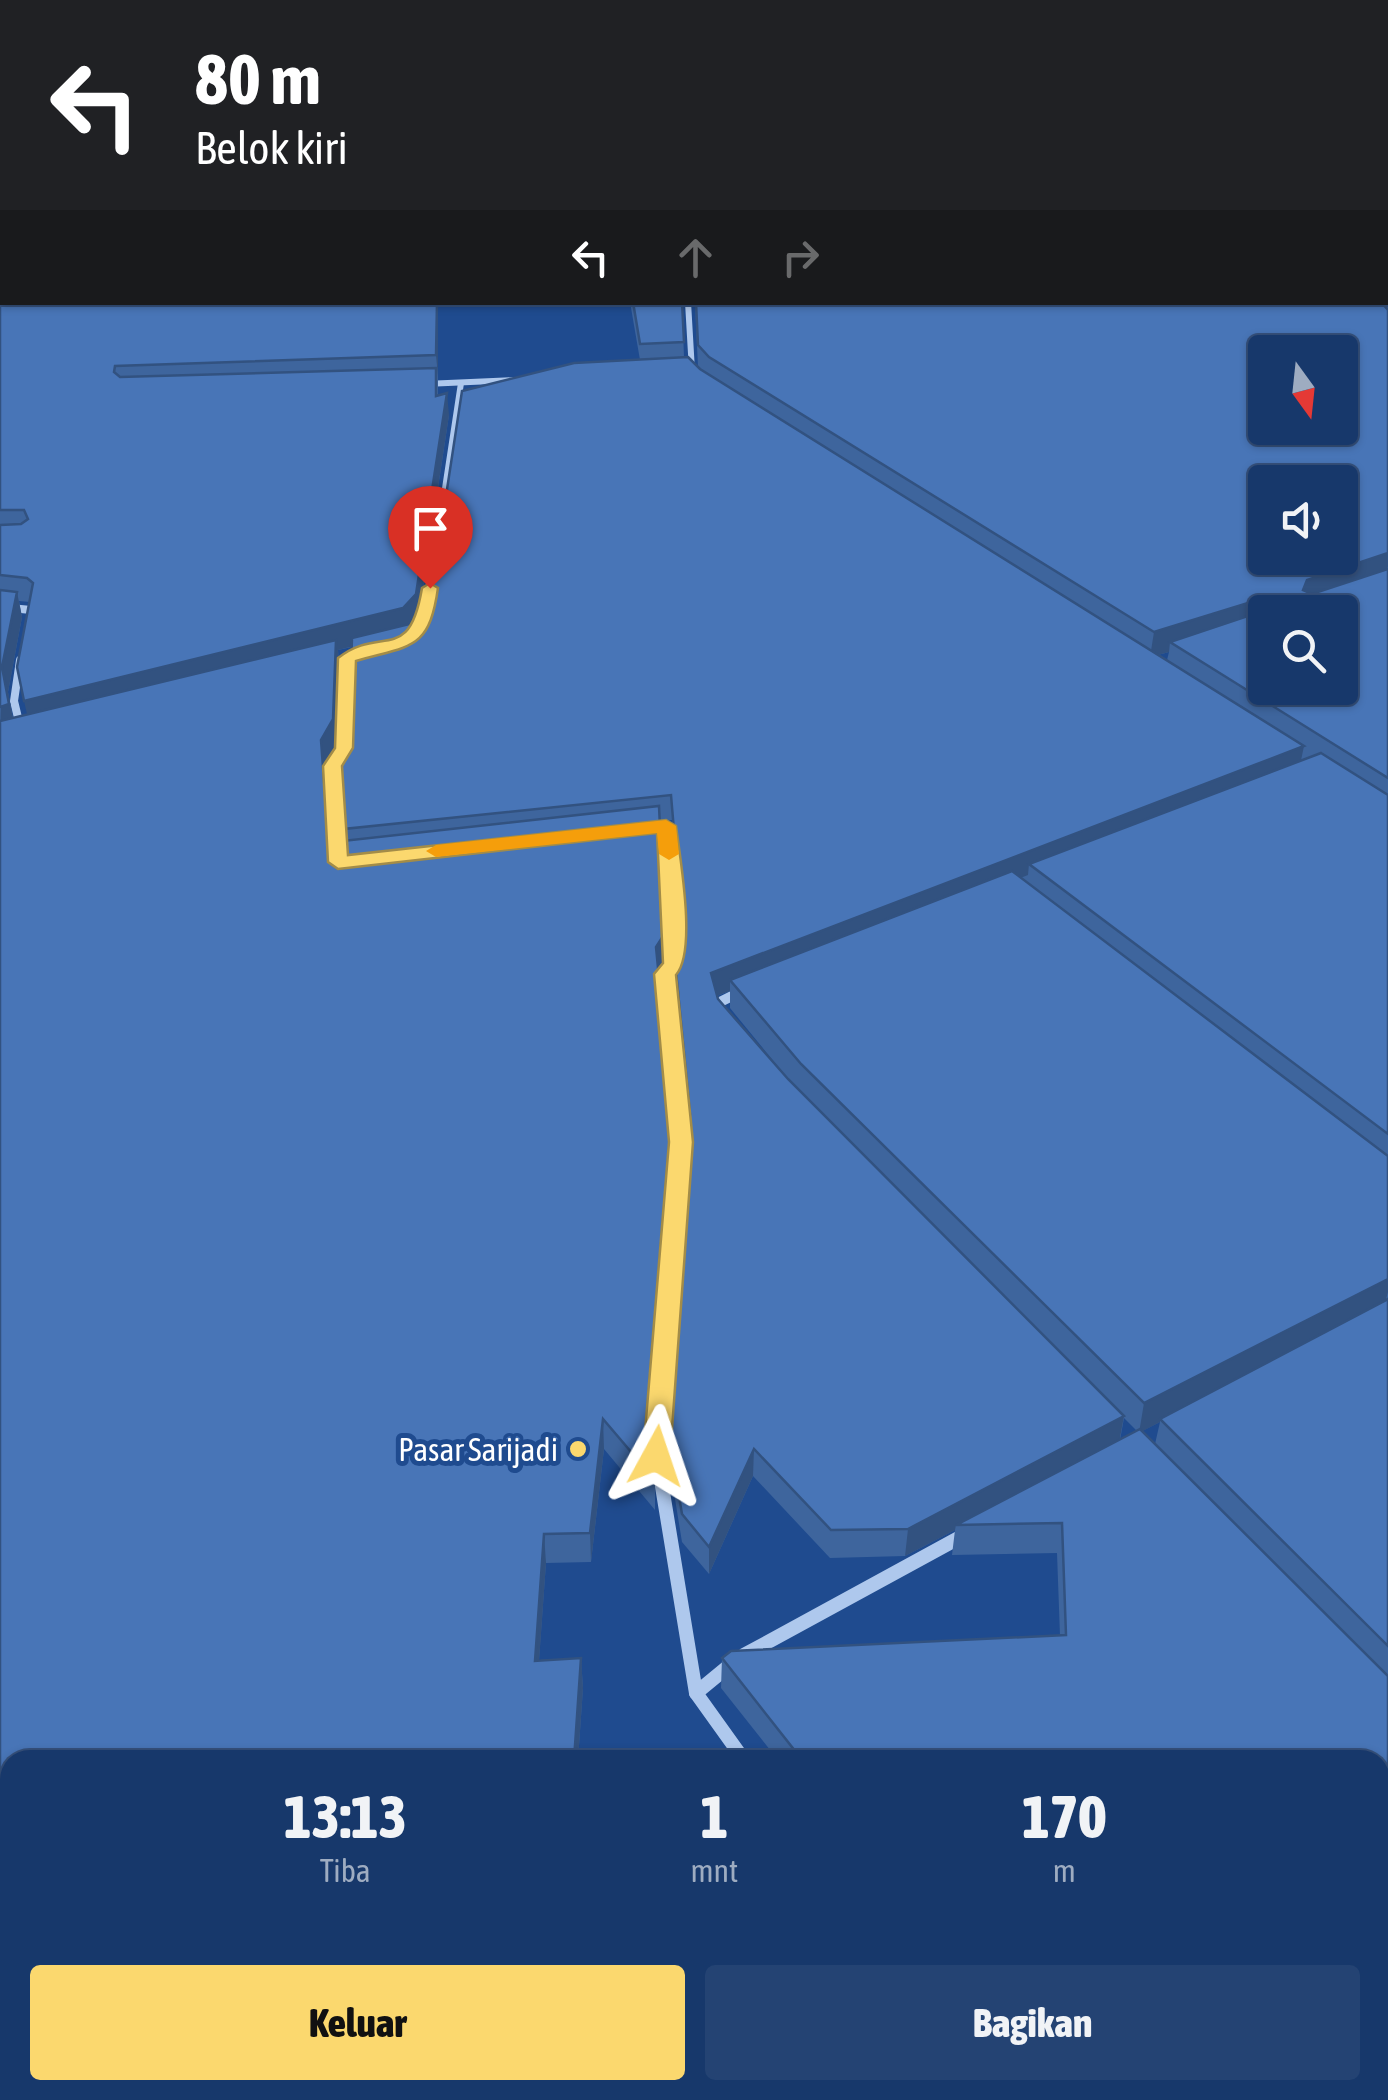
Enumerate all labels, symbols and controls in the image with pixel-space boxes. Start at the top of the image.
text: 80 m [195,39,321,119]
icon: left [30,40,160,170]
text: Belok kiri [195,122,348,174]
icon: left [563,230,618,285]
icon: ahead [668,230,723,285]
icon: right [773,230,828,285]
north arrow [1248,335,1358,445]
map controls [1248,335,1358,705]
button: sound [1248,465,1358,575]
pin [388,486,473,589]
icon: arrive [403,501,458,556]
button: search [1248,595,1358,705]
position arrow [604,1404,708,1508]
place label: Pasar Sarijadi [398,1431,558,1468]
marker: Pasar Sarijadi [567,1438,589,1460]
text: 13:13 [284,1782,407,1851]
text: 1 [700,1782,729,1851]
text: 170 [1022,1782,1106,1851]
text: Tiba [320,1852,371,1889]
text: mnt [691,1852,738,1889]
text: m [1053,1852,1076,1889]
button: Keluar [30,1965,685,2080]
button: Bagikan [705,1965,1360,2080]

